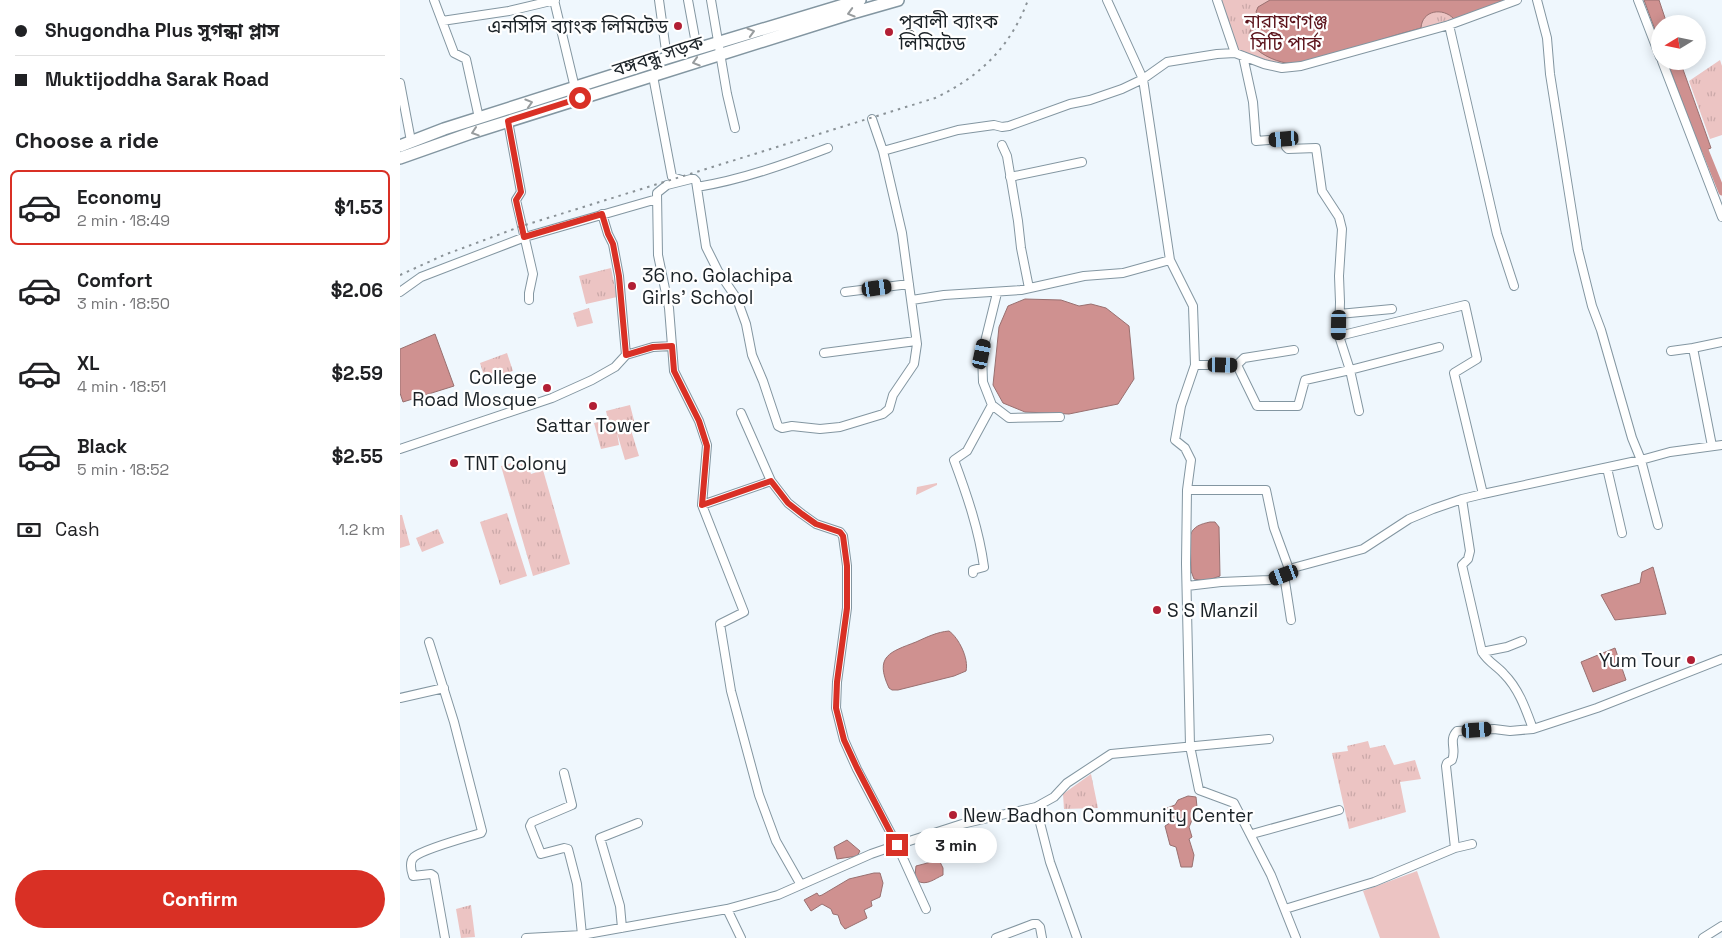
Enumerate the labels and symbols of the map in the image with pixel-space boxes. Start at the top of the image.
one-way arrow [848,8,856,18]
place label: পূবালী ব্যাংক লিমিটেড [898,9,999,56]
park label: নারায়ণগঞ্জ সিটি পার্ক [1243,9,1328,56]
place label: এনসিসি ব্যাংক লিমিটেড [488,14,668,39]
north arrow [1651,15,1706,70]
marker: এনসিসি ব্যাংক লিমিটেড [672,20,684,32]
marker: পূবালী ব্যাংক লিমিটেড [883,26,895,38]
one-way arrow [746,28,754,38]
street label: বঙ্গবন্ধু সড়ক [608,29,707,83]
one-way arrow [693,56,701,66]
route start [569,87,591,109]
one-way arrow [524,98,533,108]
one-way arrow [471,126,479,136]
car [1268,130,1299,148]
place label: 36 no. Golachipa Girls' School [642,263,793,310]
car [861,278,892,298]
marker: 36 no. Golachipa Girls' School [626,280,638,292]
car [1331,310,1346,340]
car [971,338,992,370]
car [1207,357,1238,373]
place label: College Road Mosque [412,365,537,412]
marker: College Road Mosque [541,382,553,394]
marker: Sattar Tower [587,400,599,412]
place label: Sattar Tower [536,413,650,438]
place label: TNT Colony [464,451,567,476]
marker: TNT Colony [448,457,460,469]
car [1267,563,1300,587]
place label: S S Manzil [1167,598,1258,623]
marker: S S Manzil [1151,604,1163,616]
place label: Yum Tour [1599,648,1681,673]
marker: Yum Tour [1685,654,1697,666]
car [1461,721,1492,739]
place label: New Badhon Community Center [963,803,1253,828]
marker: New Badhon Community Center [947,809,959,821]
callout: 3 min [914,828,997,862]
route end [886,834,908,856]

